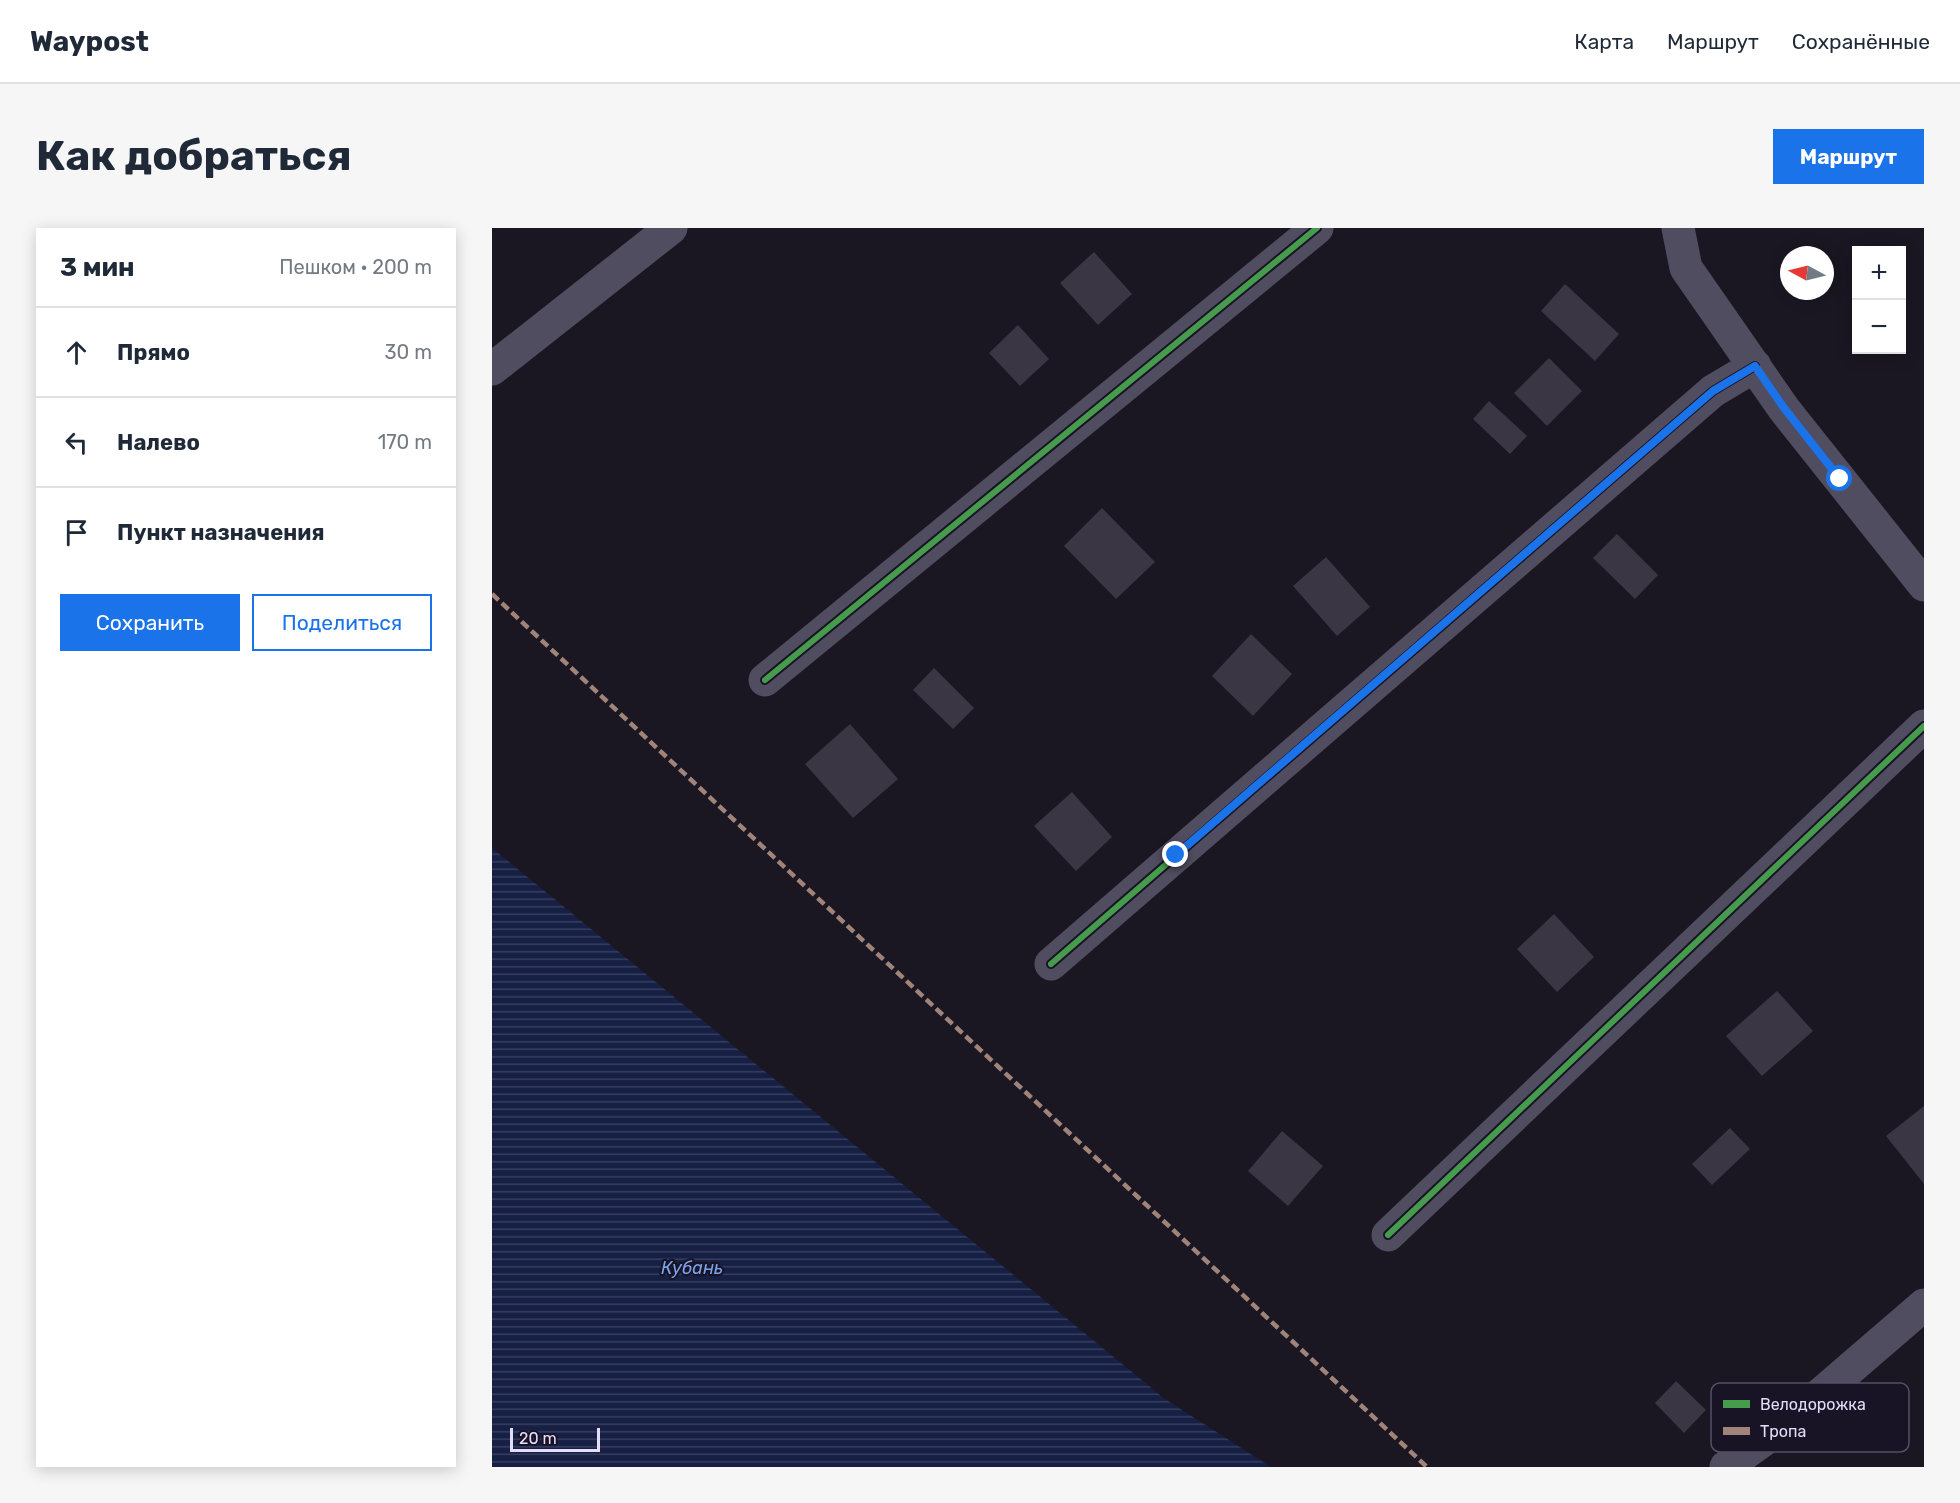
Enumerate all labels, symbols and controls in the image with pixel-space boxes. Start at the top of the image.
text: Waypost [30,25,149,58]
text: Карта [1574,29,1634,54]
text: Маршрут [1667,29,1759,54]
text: Сохранённые [1792,29,1930,54]
button: Маршрут [1773,129,1924,184]
text: Как добраться [36,131,352,181]
north arrow [1780,246,1834,300]
map controls [1852,246,1906,354]
button: + [1852,246,1906,300]
text: 3 мин [60,252,135,283]
text: Пешком · 200 m [279,255,432,279]
button: − [1852,300,1906,354]
icon: ahead [60,336,93,369]
text: Прямо [117,339,190,366]
text: 30 m [385,340,432,364]
icon: left [60,426,93,459]
text: Налево [117,429,200,456]
text: 170 m [378,430,432,454]
route start [1826,465,1852,491]
icon: arrive [60,516,93,549]
text: Пункт назначения [117,519,325,546]
button: Сохранить [60,594,240,651]
button: Поделиться [252,594,432,651]
route end [1162,841,1188,867]
water label: Кубань [661,1257,723,1279]
legend [1711,1383,1909,1452]
text: Велодорожка [1760,1395,1866,1414]
text: Тропа [1760,1422,1806,1441]
scale bar [510,1425,600,1452]
text: 20 m [519,1429,557,1448]

